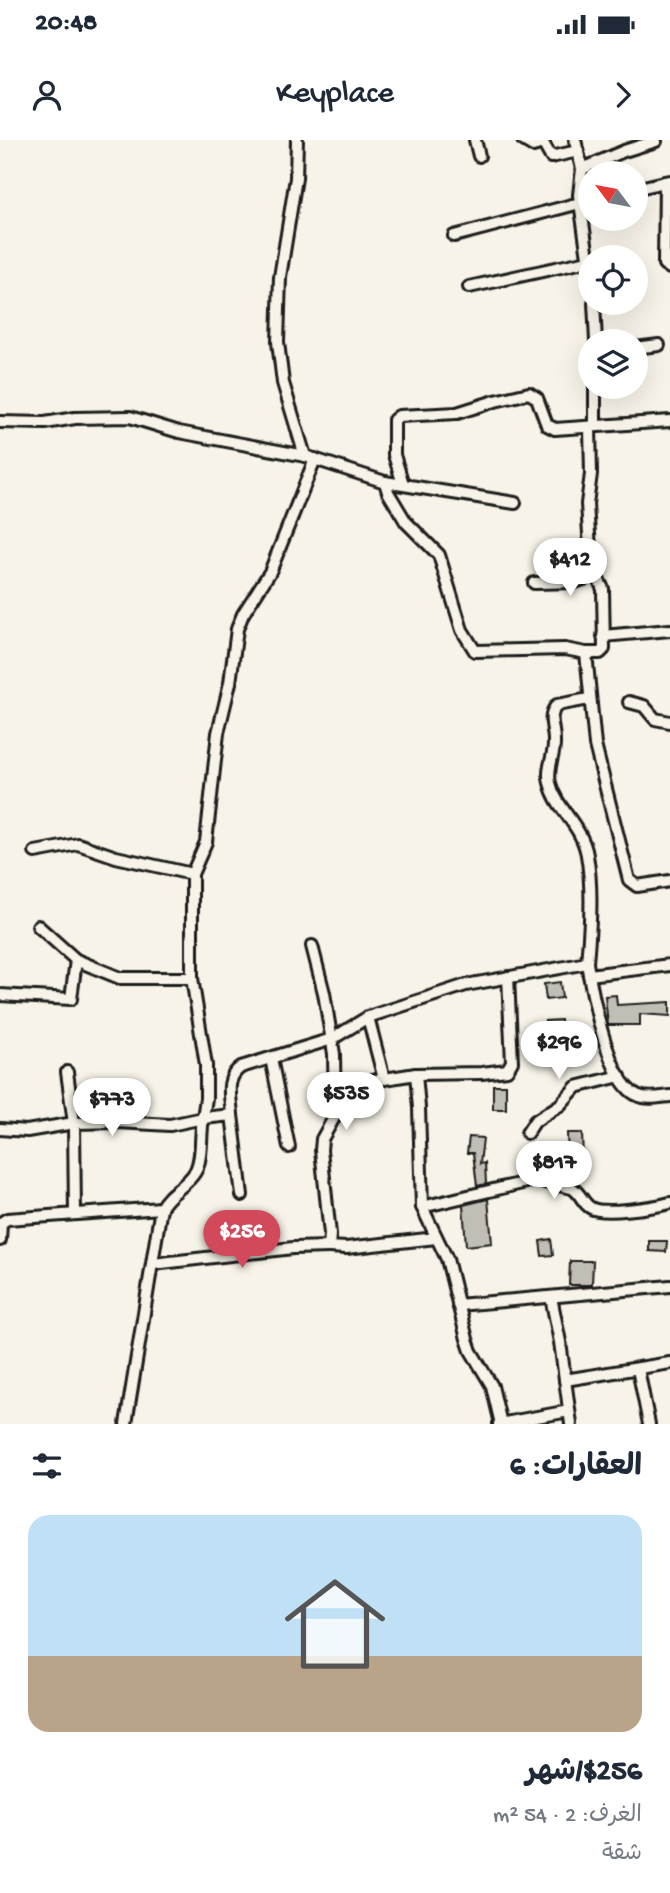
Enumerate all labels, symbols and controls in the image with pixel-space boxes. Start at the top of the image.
text: 20:48 [35,9,97,40]
icon: person [28,76,66,114]
text: Keyplace [276,76,394,114]
icon: forward [604,76,642,114]
north arrow [578,161,648,231]
map controls [578,161,648,399]
button: locate [578,245,648,315]
button: layers [578,329,648,399]
pin: $412 [529,538,611,598]
text: $412 [549,547,591,574]
pin: $296 [518,1021,600,1081]
text: $296 [537,1030,581,1057]
pin: $535 [305,1072,387,1132]
pin: $773 [71,1079,153,1138]
text: $535 [323,1081,369,1108]
text: $773 [89,1087,135,1114]
pin: $817 [513,1142,595,1201]
text: $817 [532,1150,576,1177]
pin: $256 [201,1210,283,1270]
text: $256 [219,1219,265,1246]
icon: filters [28,1447,66,1485]
text: العقارات: 6 [510,1451,642,1486]
icon: home [272,1561,398,1687]
text: $256/شهر [526,1756,642,1791]
text: الغرف: 2 · 54 m² [493,1803,642,1830]
text: شقة [602,1841,642,1868]

